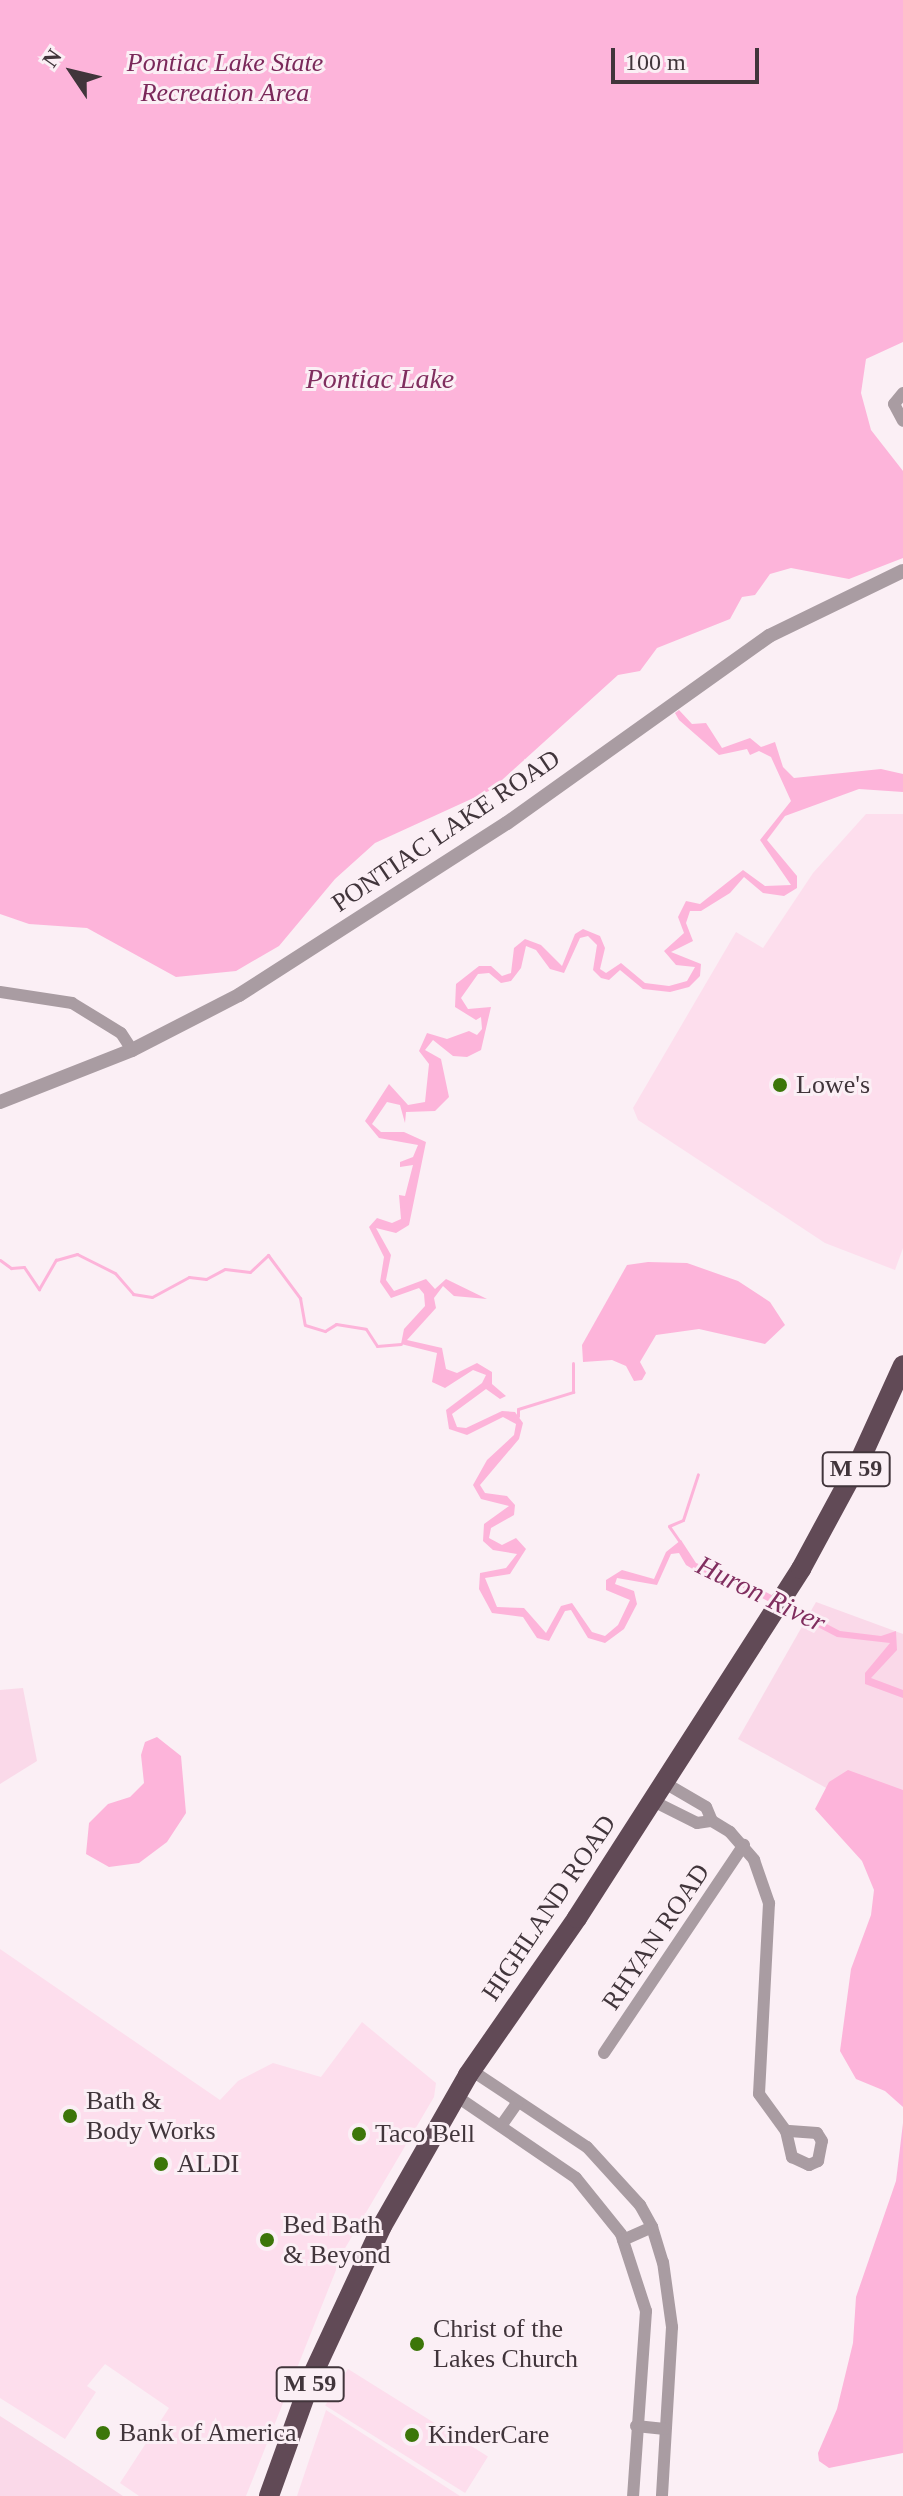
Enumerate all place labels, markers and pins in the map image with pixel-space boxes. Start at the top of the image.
place label: Lowe's [796,1069,870,1101]
marker: Lowe's [771,1076,789,1094]
place label: Bath & Body Works [86,2085,216,2146]
marker: Bath & Body Works [61,2107,79,2125]
place label: Taco Bell [375,2118,475,2150]
marker: Taco Bell [350,2125,368,2143]
place label: ALDI [177,2148,239,2180]
marker: ALDI [152,2155,170,2173]
place label: Bed Bath & Beyond [283,2209,391,2270]
marker: Bed Bath & Beyond [258,2231,276,2249]
place label: Christ of the Lakes Church [433,2313,578,2374]
marker: Christ of the Lakes Church [408,2335,426,2353]
place label: Bank of America [119,2417,298,2449]
place label: KinderCare [428,2419,549,2451]
marker: Bank of America [94,2424,112,2442]
marker: KinderCare [403,2426,421,2444]

